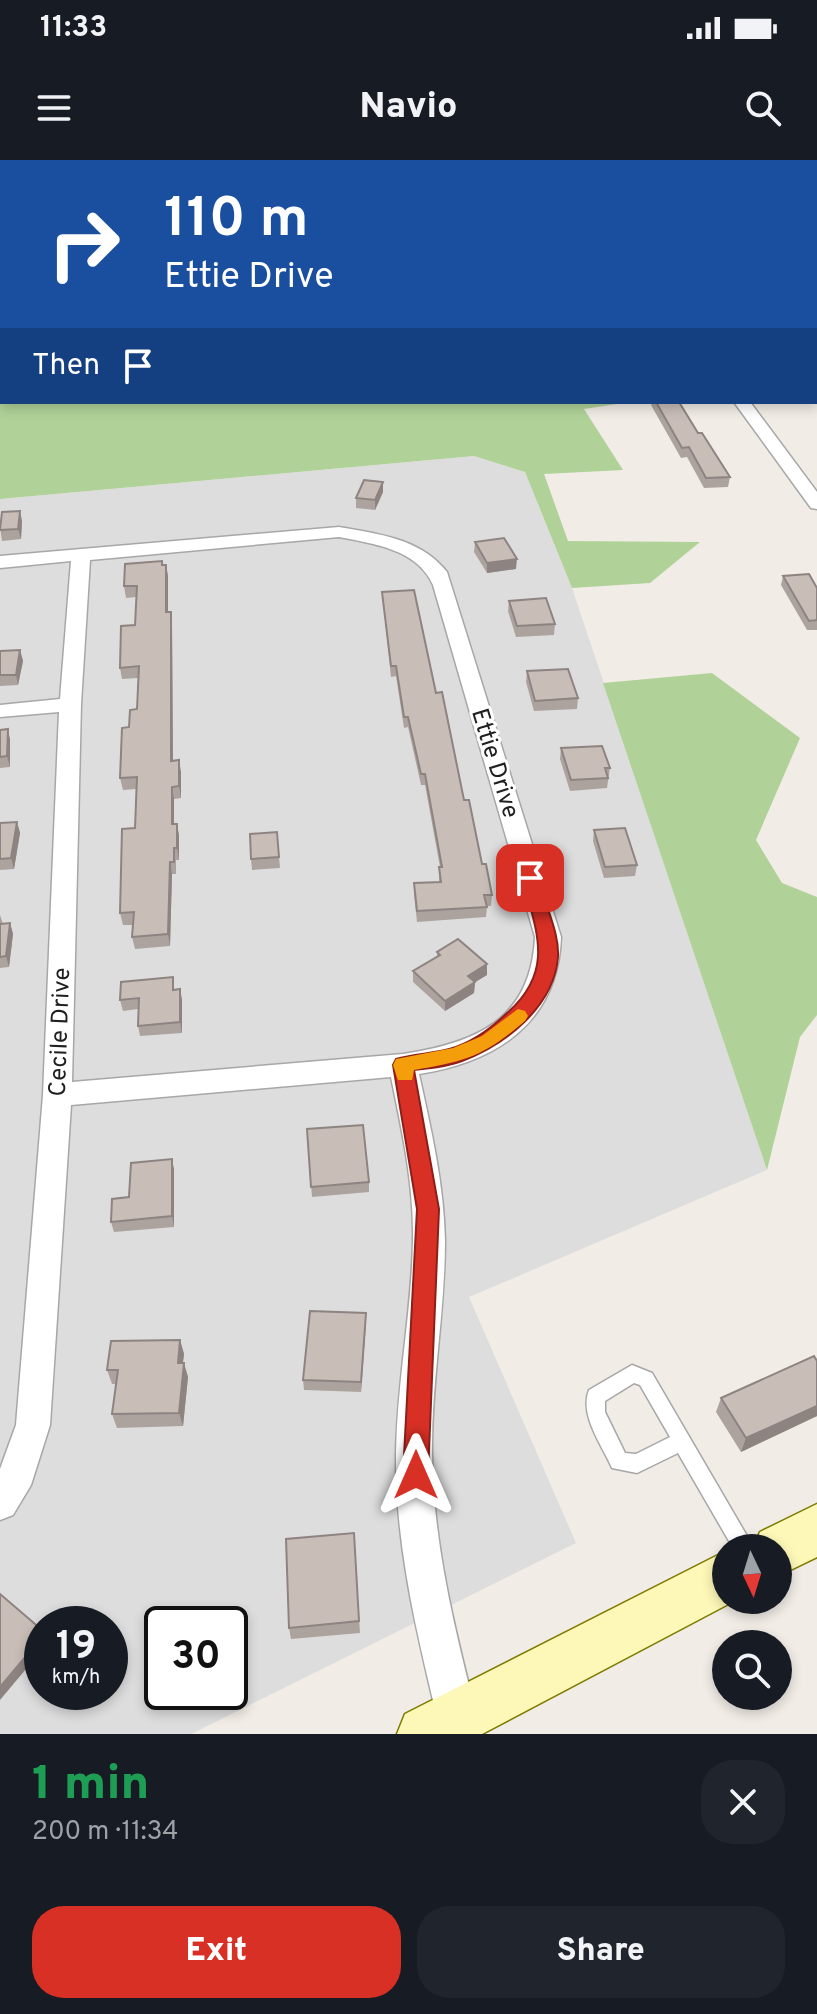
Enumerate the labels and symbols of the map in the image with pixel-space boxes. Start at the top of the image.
street label: Ettie Drive [463,705,525,822]
pin [496,844,564,912]
street label: Cecile Drive [44,967,78,1097]
position arrow [374,1433,458,1517]
north arrow [712,1534,792,1614]
speed limit sign: 30 [144,1606,248,1710]

